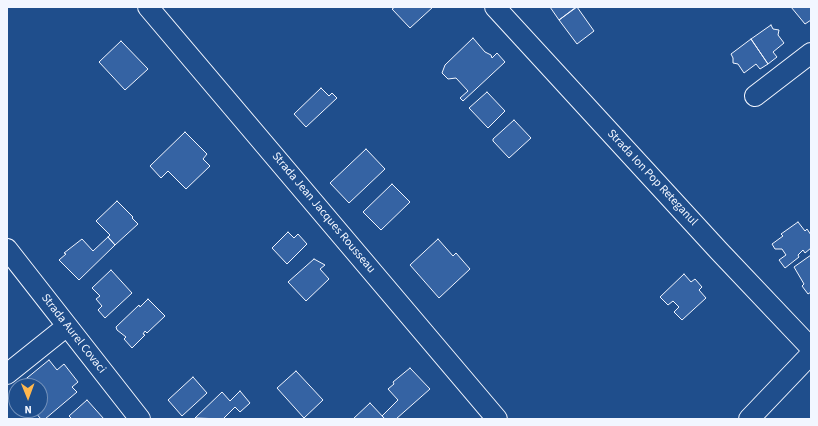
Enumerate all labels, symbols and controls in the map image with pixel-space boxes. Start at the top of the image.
street label: Strada Ion Pop Reteganul [604,127,700,229]
street label: Strada Jean Jacques Rousseau [268,150,378,276]
street label: Strada Aurel Covaci [38,291,108,377]
north arrow [8,378,48,418]
text: N [24,402,32,417]

